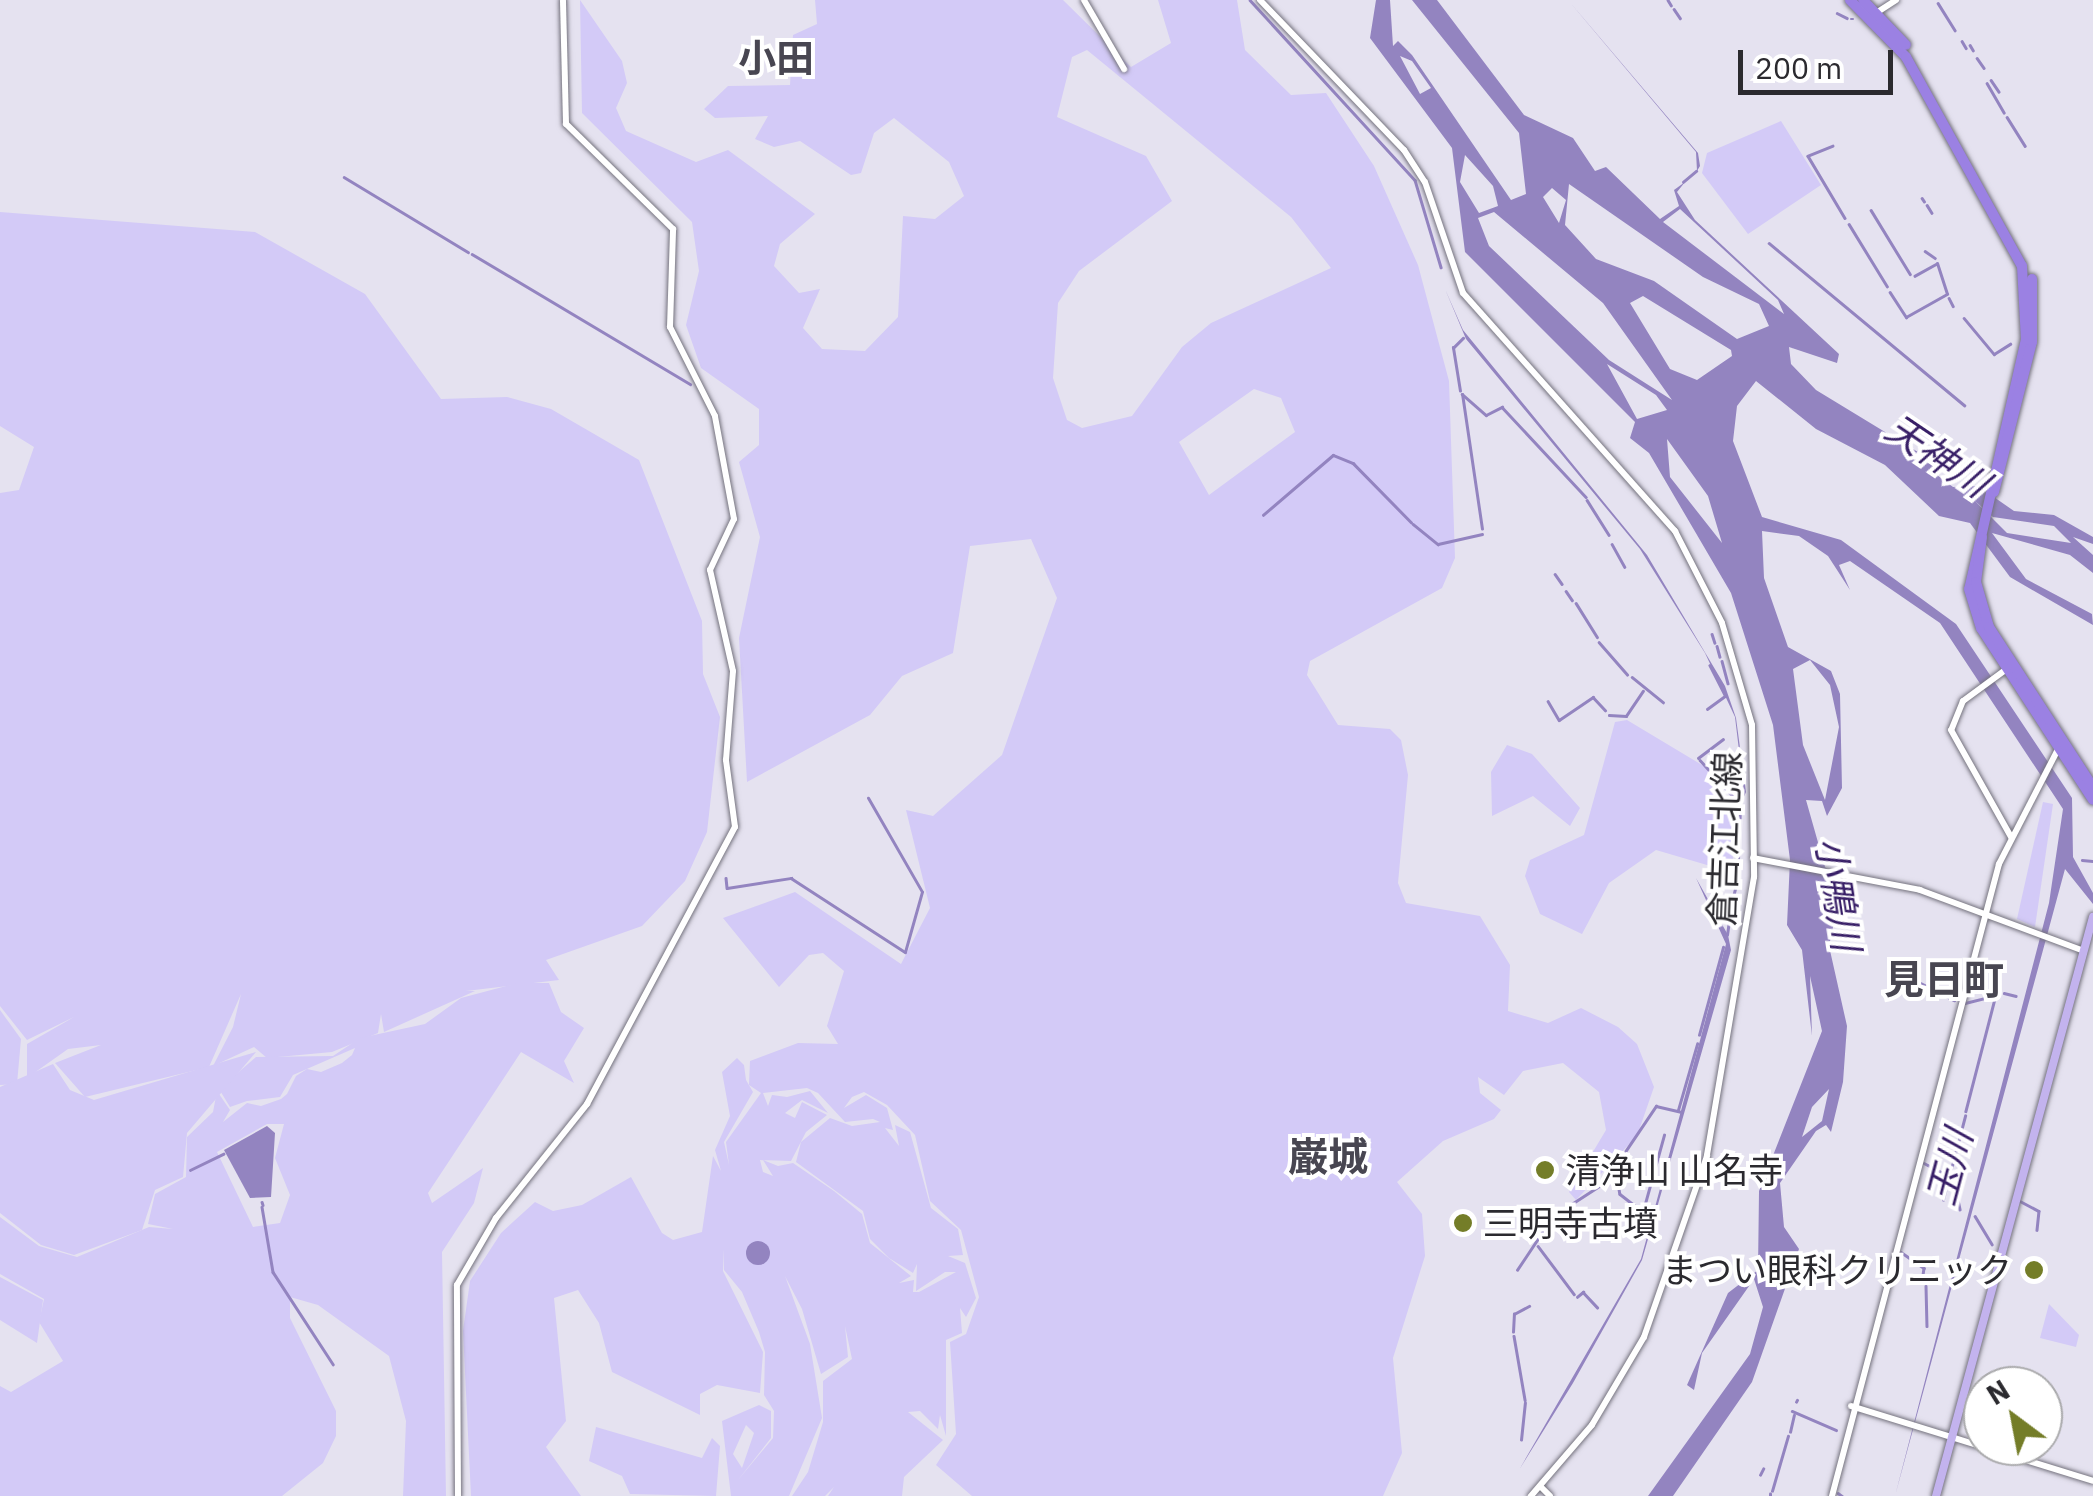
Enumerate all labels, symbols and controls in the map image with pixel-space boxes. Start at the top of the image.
scale bar [1743,30,1898,92]
district label: 小田 [738,35,814,81]
text: 200 m [1755,48,1842,87]
water label: 天神川 [1878,404,1998,506]
street label: 倉吉江北線 [1700,751,1748,927]
water label: 小鴨川 [1808,834,1870,954]
district label: 見日町 [1884,955,2004,1003]
water label: 玉川 [1917,1124,1981,1210]
district label: 巌城 [1288,1132,1368,1180]
place label: 清浄山 山名寺 [1565,1149,1783,1191]
marker: 清浄山 山名寺 [1534,1159,1556,1181]
place label: 三明寺古墳 [1483,1202,1658,1244]
marker: 三明寺古墳 [1452,1212,1474,1234]
place label: まつい眼科クリニック [1662,1249,2012,1291]
marker: まつい眼科クリニック [2021,1257,2047,1283]
north arrow [1963,1366,2063,1466]
text: N [1979,1371,2016,1413]

